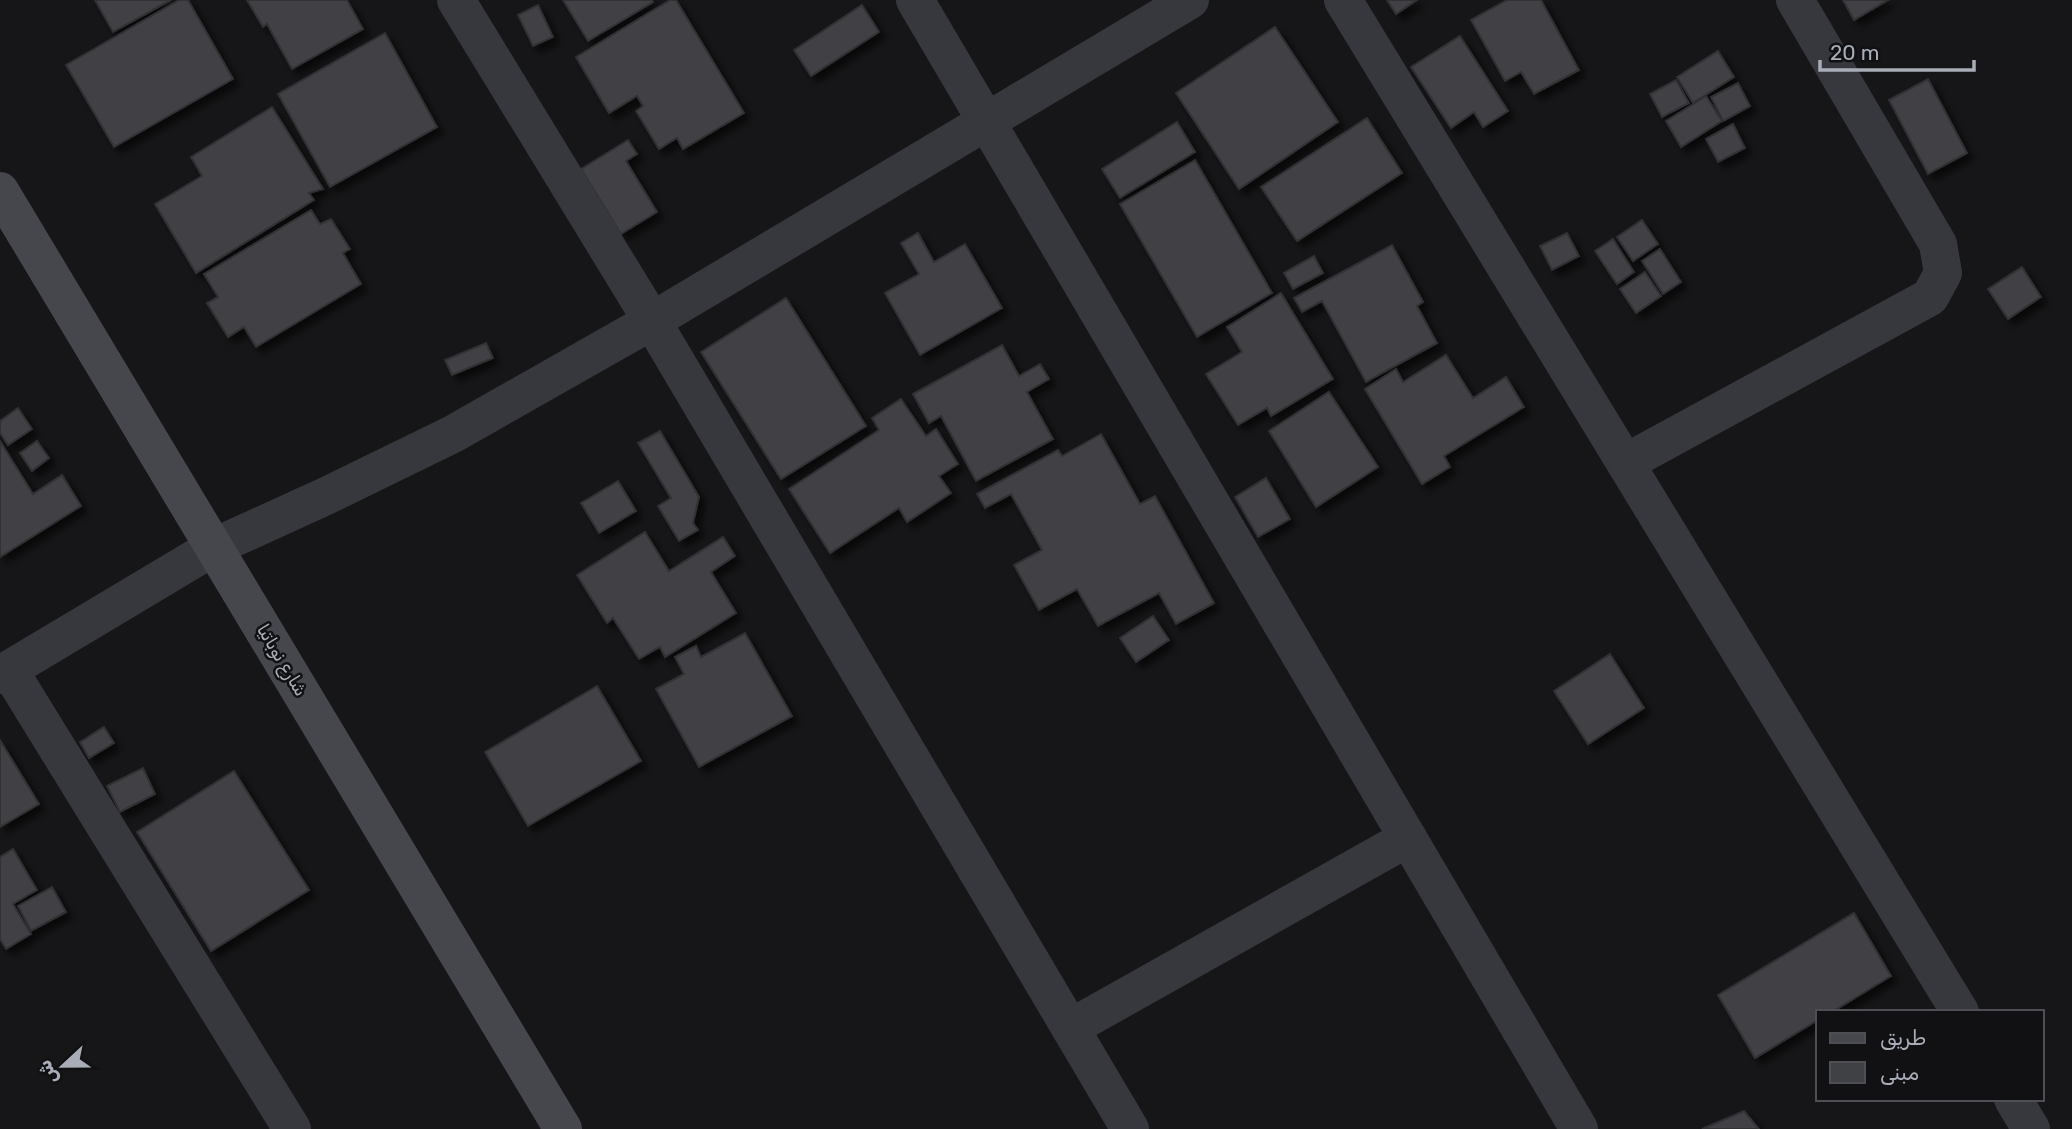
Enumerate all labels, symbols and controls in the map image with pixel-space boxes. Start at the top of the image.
scale bar [1820,28,1974,72]
text: 20 m [1830,40,1879,65]
street label: شارع نوباتيا [251,620,312,701]
legend [1816,1010,2044,1101]
text: طريق [1880,1025,1926,1050]
north arrow [28,1031,98,1101]
text: ش [33,1057,63,1088]
text: مبنى [1880,1060,1919,1085]

